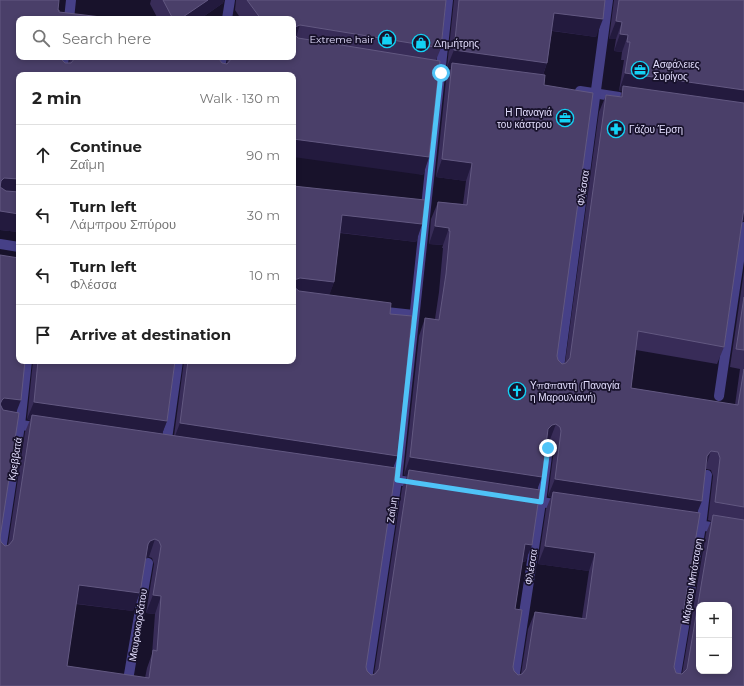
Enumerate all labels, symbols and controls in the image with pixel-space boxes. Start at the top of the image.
search box [16,16,296,60]
icon: search [30,27,52,49]
text: Search here [62,29,151,48]
shop icon: Extreme hair [377,29,397,49]
place label: Extreme hair [310,33,374,46]
shop icon: Δημήτρης [411,33,431,53]
place label: Δημήτρης [434,37,479,50]
place label: Ασφάλειες Συρίγος [653,58,700,83]
office icon: Ασφάλειες Συρίγος [630,60,650,80]
route start [432,64,450,82]
text: 2 min [32,88,82,108]
text: Walk · 130 m [199,90,280,106]
place label: Η Παναγιά του κάστρου [497,106,552,131]
office icon: Η Παναγιά του κάστρου [555,108,575,128]
pharmacy icon: Γάζου Έρση [606,119,626,139]
place label: Γάζου Έρση [629,123,683,136]
text: Continue [70,137,142,156]
icon: ahead [32,144,54,166]
text: 90 m [246,147,280,163]
text: Ζαΐμη [70,156,104,172]
street label: Φλέσσα [574,169,592,207]
text: Turn left [70,197,137,216]
icon: left [32,204,54,226]
text: 30 m [247,207,280,223]
text: Λάμπρου Σπύρου [70,216,176,232]
text: Turn left [70,257,137,276]
icon: left [32,264,54,286]
text: 10 m [250,267,280,283]
text: Φλέσσα [70,276,117,292]
icon: arrive [32,324,54,346]
text: Arrive at destination [70,325,231,344]
place label: Υπαπαντή (Παναγία η Μαρουλιανή) [530,379,620,404]
church icon: Υπαπαντή (Παναγία η Μαρουλιανή) [507,381,527,401]
street label: Κρεββατά [5,436,25,482]
route end [539,439,557,457]
street label: Ζαΐμη [384,496,400,524]
street label: Μάρκου Μπότσαρη [679,537,705,625]
street label: Φλέσσα [522,548,540,586]
street label: Μαυροκορδάτου [126,588,150,662]
map controls [696,602,732,674]
button: + [696,602,732,638]
button: − [696,638,732,674]

